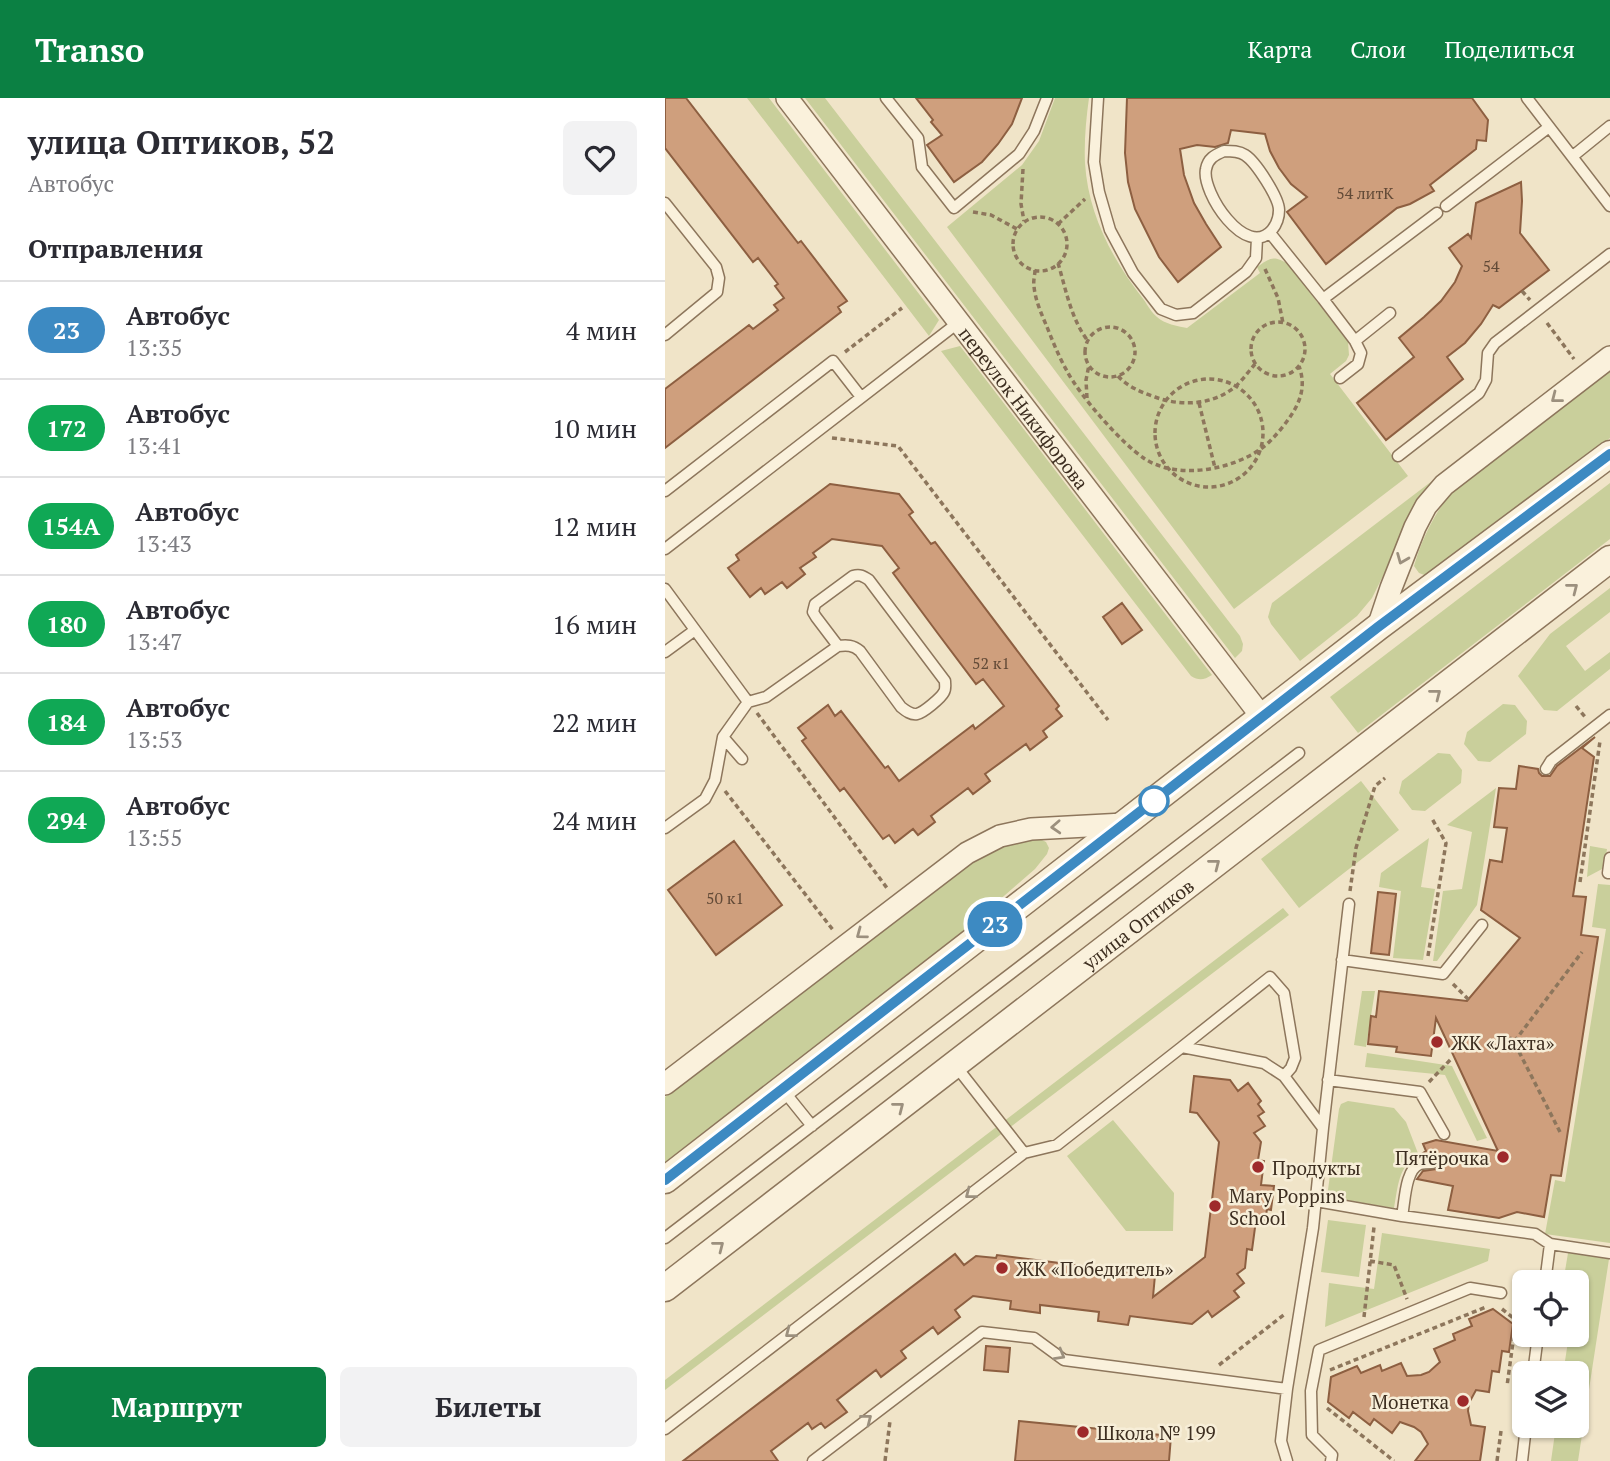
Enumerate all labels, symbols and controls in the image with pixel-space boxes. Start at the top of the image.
text: Transo [35,28,144,71]
text: Карта [1247,33,1312,65]
text: Слои [1350,33,1406,65]
text: Поделиться [1444,33,1575,65]
text: улица Оптиков, 52 [28,120,335,163]
button: heart [563,121,637,195]
text: Автобус [28,168,114,199]
house number: 54 литК [1336,182,1394,204]
text: Отправления [28,231,203,265]
house number: 54 [1482,255,1500,277]
text: Автобус [126,298,230,332]
text: 4 мин [566,313,637,347]
text: 23 [53,314,80,346]
street label: переулок Никифорова [954,321,1095,494]
text: 13:35 [126,332,183,363]
one-way arrow [1551,390,1564,403]
text: Автобус [126,396,230,430]
text: 10 мин [552,411,637,445]
text: 172 [46,412,87,444]
text: 13:41 [126,430,183,461]
text: Автобус [135,494,239,528]
text: 12 мин [552,509,637,543]
text: 154А [42,510,100,542]
text: 13:43 [135,528,192,559]
one-way arrow [1397,553,1411,565]
one-way arrow [1565,583,1577,596]
text: Автобус [126,592,230,626]
text: 16 мин [552,607,637,641]
text: 180 [46,608,87,640]
text: 13:47 [126,626,183,657]
house number: 52 к1 [972,652,1010,674]
text: Автобус [126,690,230,724]
one-way arrow [1428,690,1440,703]
text: 22 мин [552,705,637,739]
text: 184 [46,706,87,738]
text: 13:53 [126,724,183,755]
unlabelled marker [1139,786,1169,816]
text: Автобус [126,788,230,822]
text: 24 мин [552,803,637,837]
text: 294 [46,804,87,836]
one-way arrow [1050,820,1061,835]
text: 13:55 [126,822,183,853]
one-way arrow [1208,859,1220,872]
street label: улица Оптиков [1076,872,1199,975]
house number: 50 к1 [706,887,744,909]
line badge: 23 [963,901,1027,947]
text: 23 [981,908,1009,940]
one-way arrow [856,926,868,938]
place label: ЖК «Лахта» [1451,1030,1555,1055]
marker: ЖК «Лахта» [1429,1034,1445,1050]
one-way arrow [892,1103,904,1116]
place label: Пятёрочка [1395,1145,1489,1170]
marker: Пятёрочка [1495,1149,1511,1165]
place label: Продукты [1272,1155,1361,1180]
marker: Продукты [1250,1159,1266,1175]
place label: Mary Poppins School [1229,1183,1345,1230]
one-way arrow [966,1186,978,1199]
marker: Mary Poppins School [1207,1198,1223,1214]
one-way arrow [711,1242,724,1255]
place label: ЖК «Победитель» [1016,1256,1174,1281]
marker: ЖК «Победитель» [994,1260,1010,1276]
map controls [1512,1270,1589,1438]
button: locate [1512,1270,1589,1347]
one-way arrow [785,1325,798,1338]
one-way arrow [1052,1347,1065,1360]
button: layers [1512,1361,1589,1438]
button: Маршрут [28,1367,326,1447]
button: Билеты [340,1367,637,1447]
place label: Монетка [1372,1389,1449,1414]
marker: Монетка [1455,1393,1471,1409]
one-way arrow [859,1415,872,1428]
place label: Школа № 199 [1097,1420,1216,1445]
marker: Школа № 199 [1075,1424,1091,1440]

